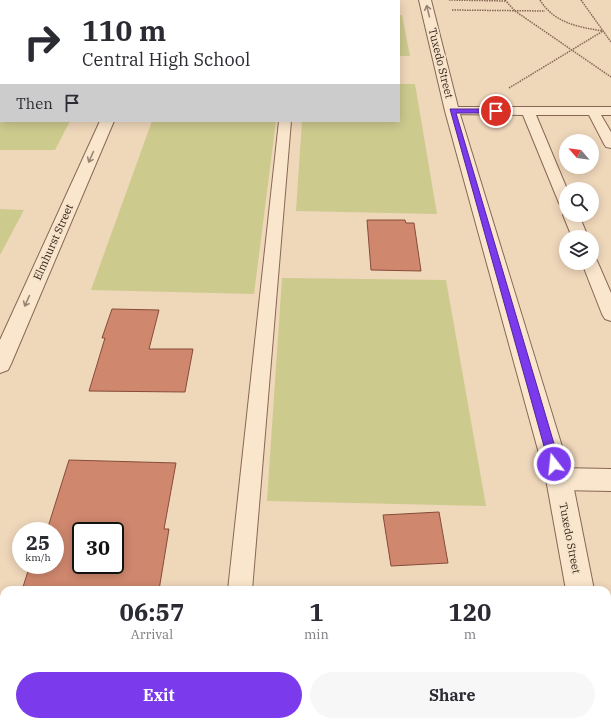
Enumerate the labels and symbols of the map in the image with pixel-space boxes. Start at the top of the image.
one-way arrow [424,5,431,18]
street label: Tuxedo Street [425,26,457,100]
pin [479,94,513,128]
north arrow [559,134,599,174]
one-way arrow [87,150,94,162]
street label: Elmhurst Street [30,202,76,282]
one-way arrow [23,295,31,307]
position arrow [533,443,575,485]
street label: Tuxedo Street [556,501,584,575]
speed limit sign: 30 [72,522,124,574]

